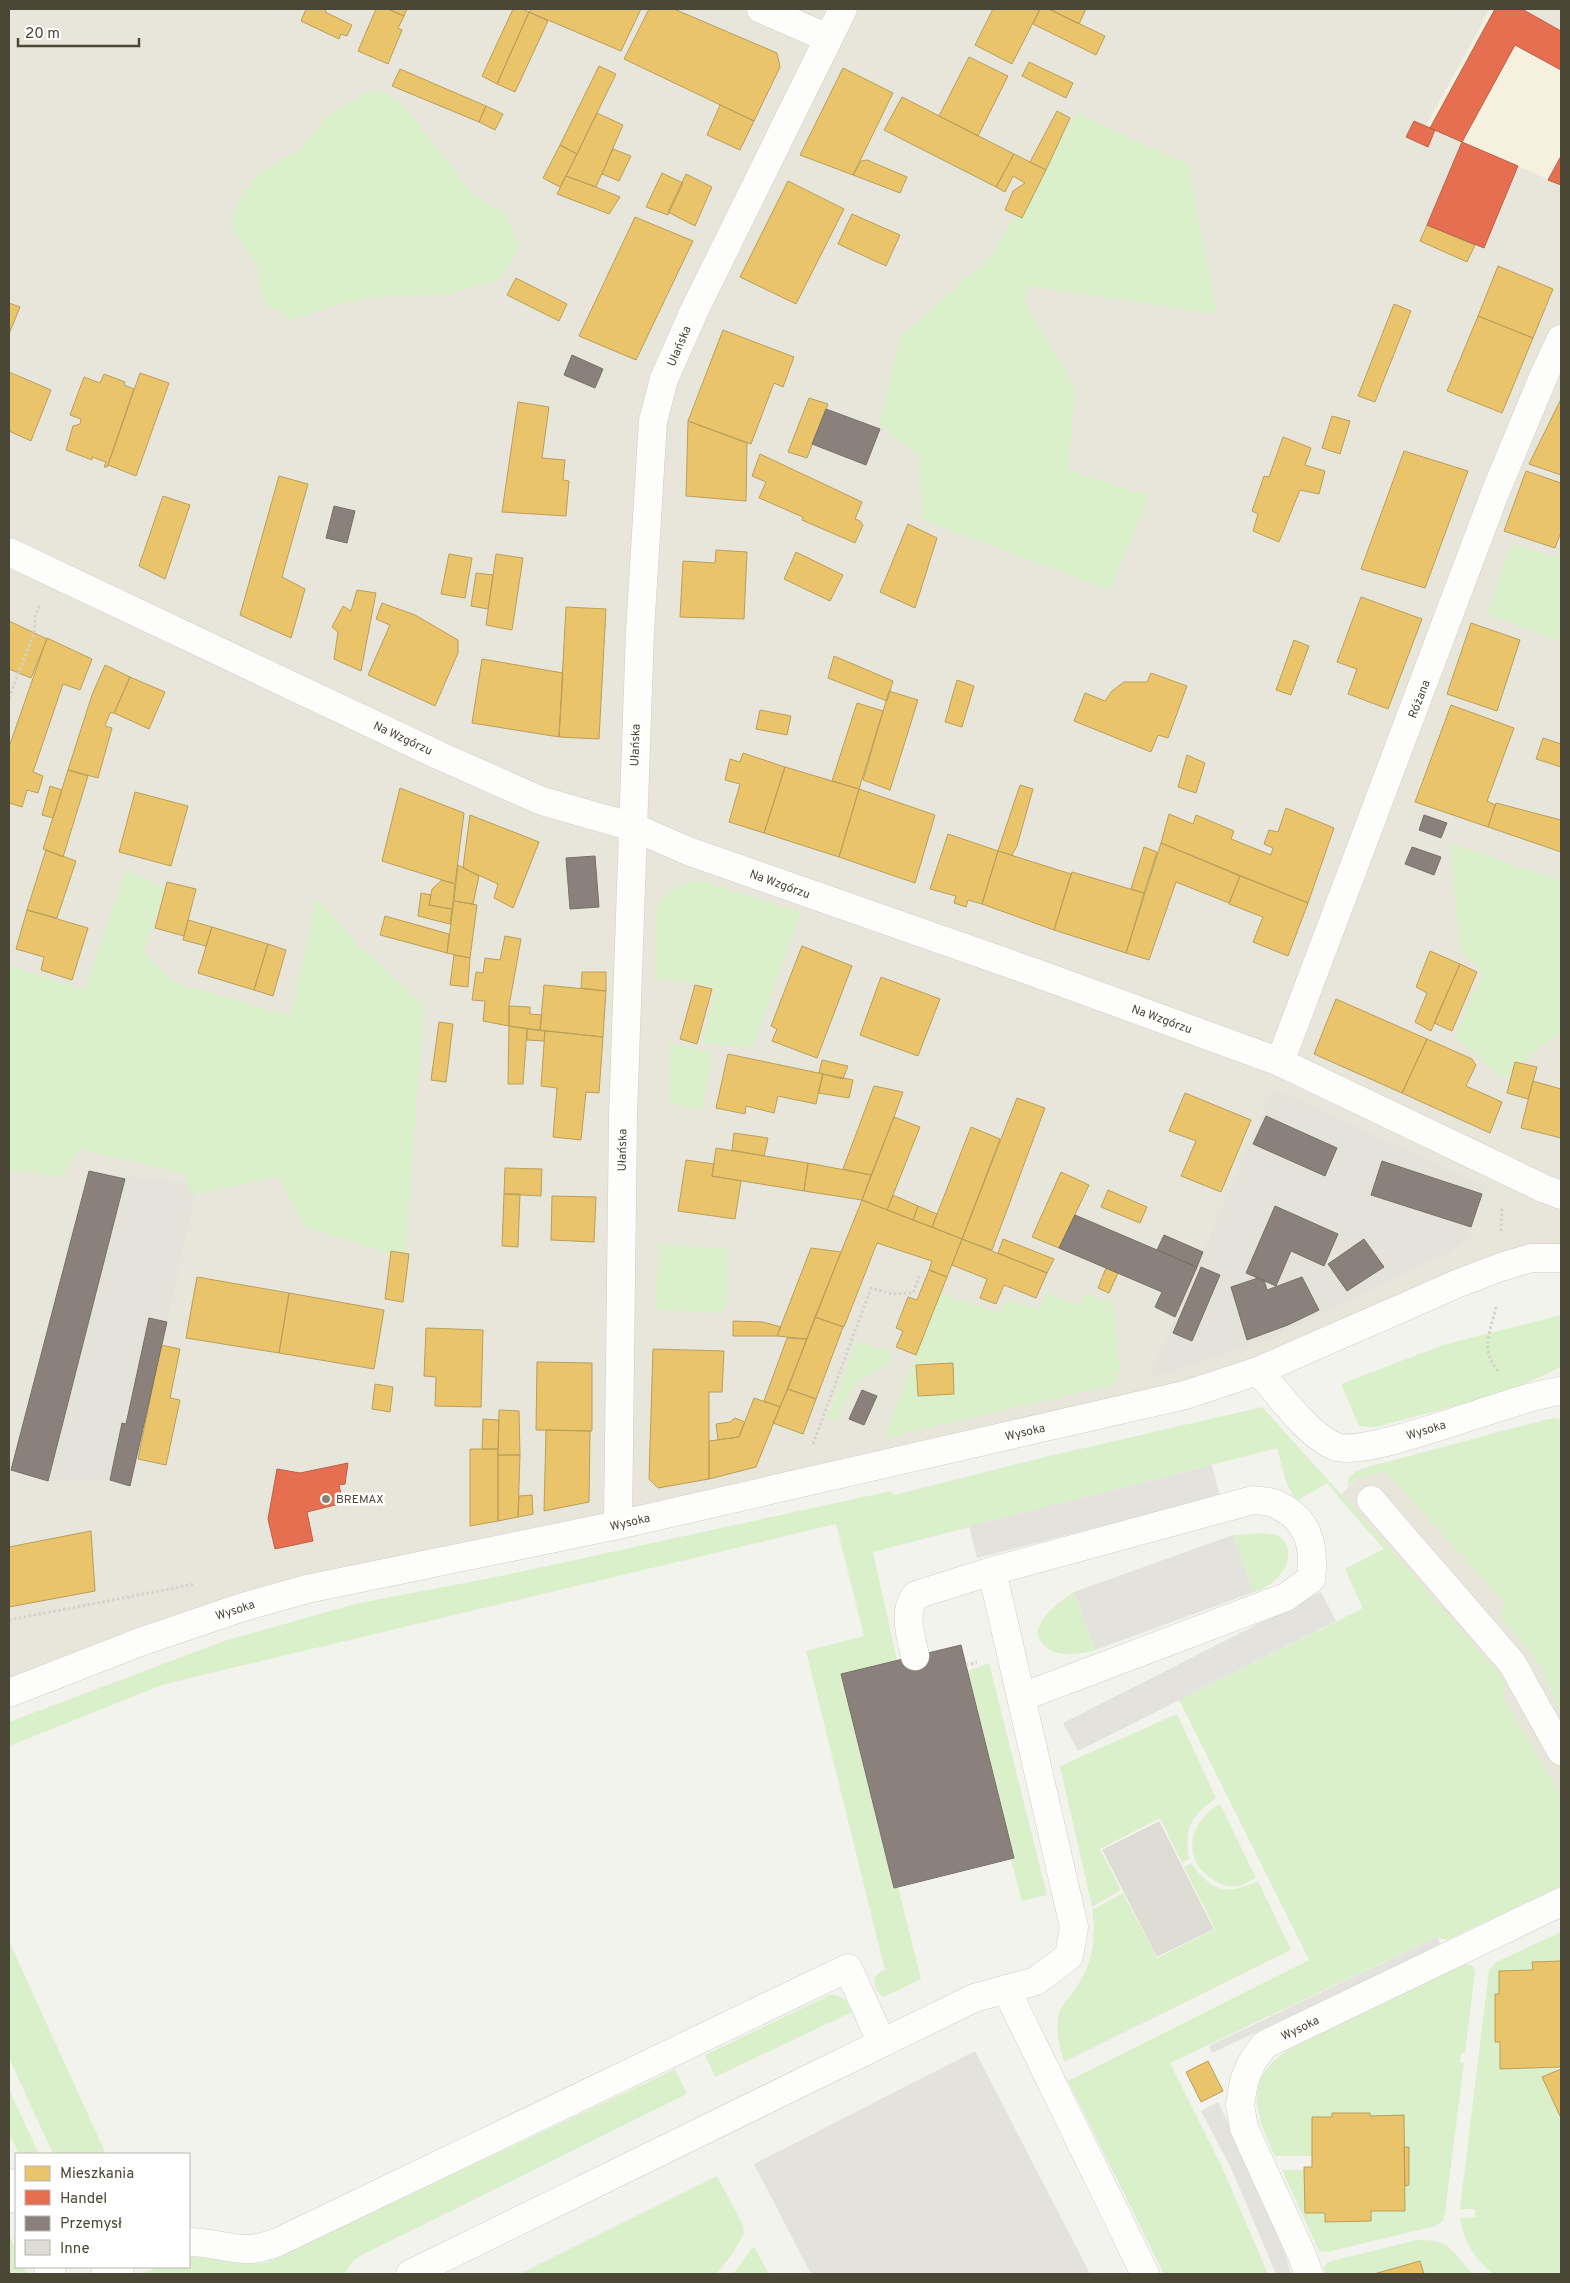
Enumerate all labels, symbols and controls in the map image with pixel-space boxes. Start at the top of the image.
scale bar [18,15,139,47]
text: 20 m [25,25,60,44]
street label: Ułańska [664,324,696,369]
street label: Różana [1405,678,1435,721]
street label: Na Wzgórzu [370,718,435,760]
street label: Ułańska [627,723,645,767]
street label: Na Wzgórzu [747,867,812,903]
street label: Na Wzgórzu [1129,1002,1194,1038]
street label: Ułańska [615,1129,631,1171]
street label: Wysoka [1405,1417,1448,1445]
street label: Wysoka [1004,1421,1047,1445]
place label: BREMAX [336,1492,384,1508]
marker: BREMAX [320,1493,332,1505]
street label: Wysoka [609,1511,652,1535]
street label: Wysoka [213,1597,257,1625]
street label: Wysoka [1279,2013,1322,2045]
legend [15,2153,190,2268]
text: Mieszkania [60,2165,134,2184]
text: Handel [60,2190,107,2209]
text: Przemysł [60,2215,122,2234]
text: Inne [60,2240,90,2259]

